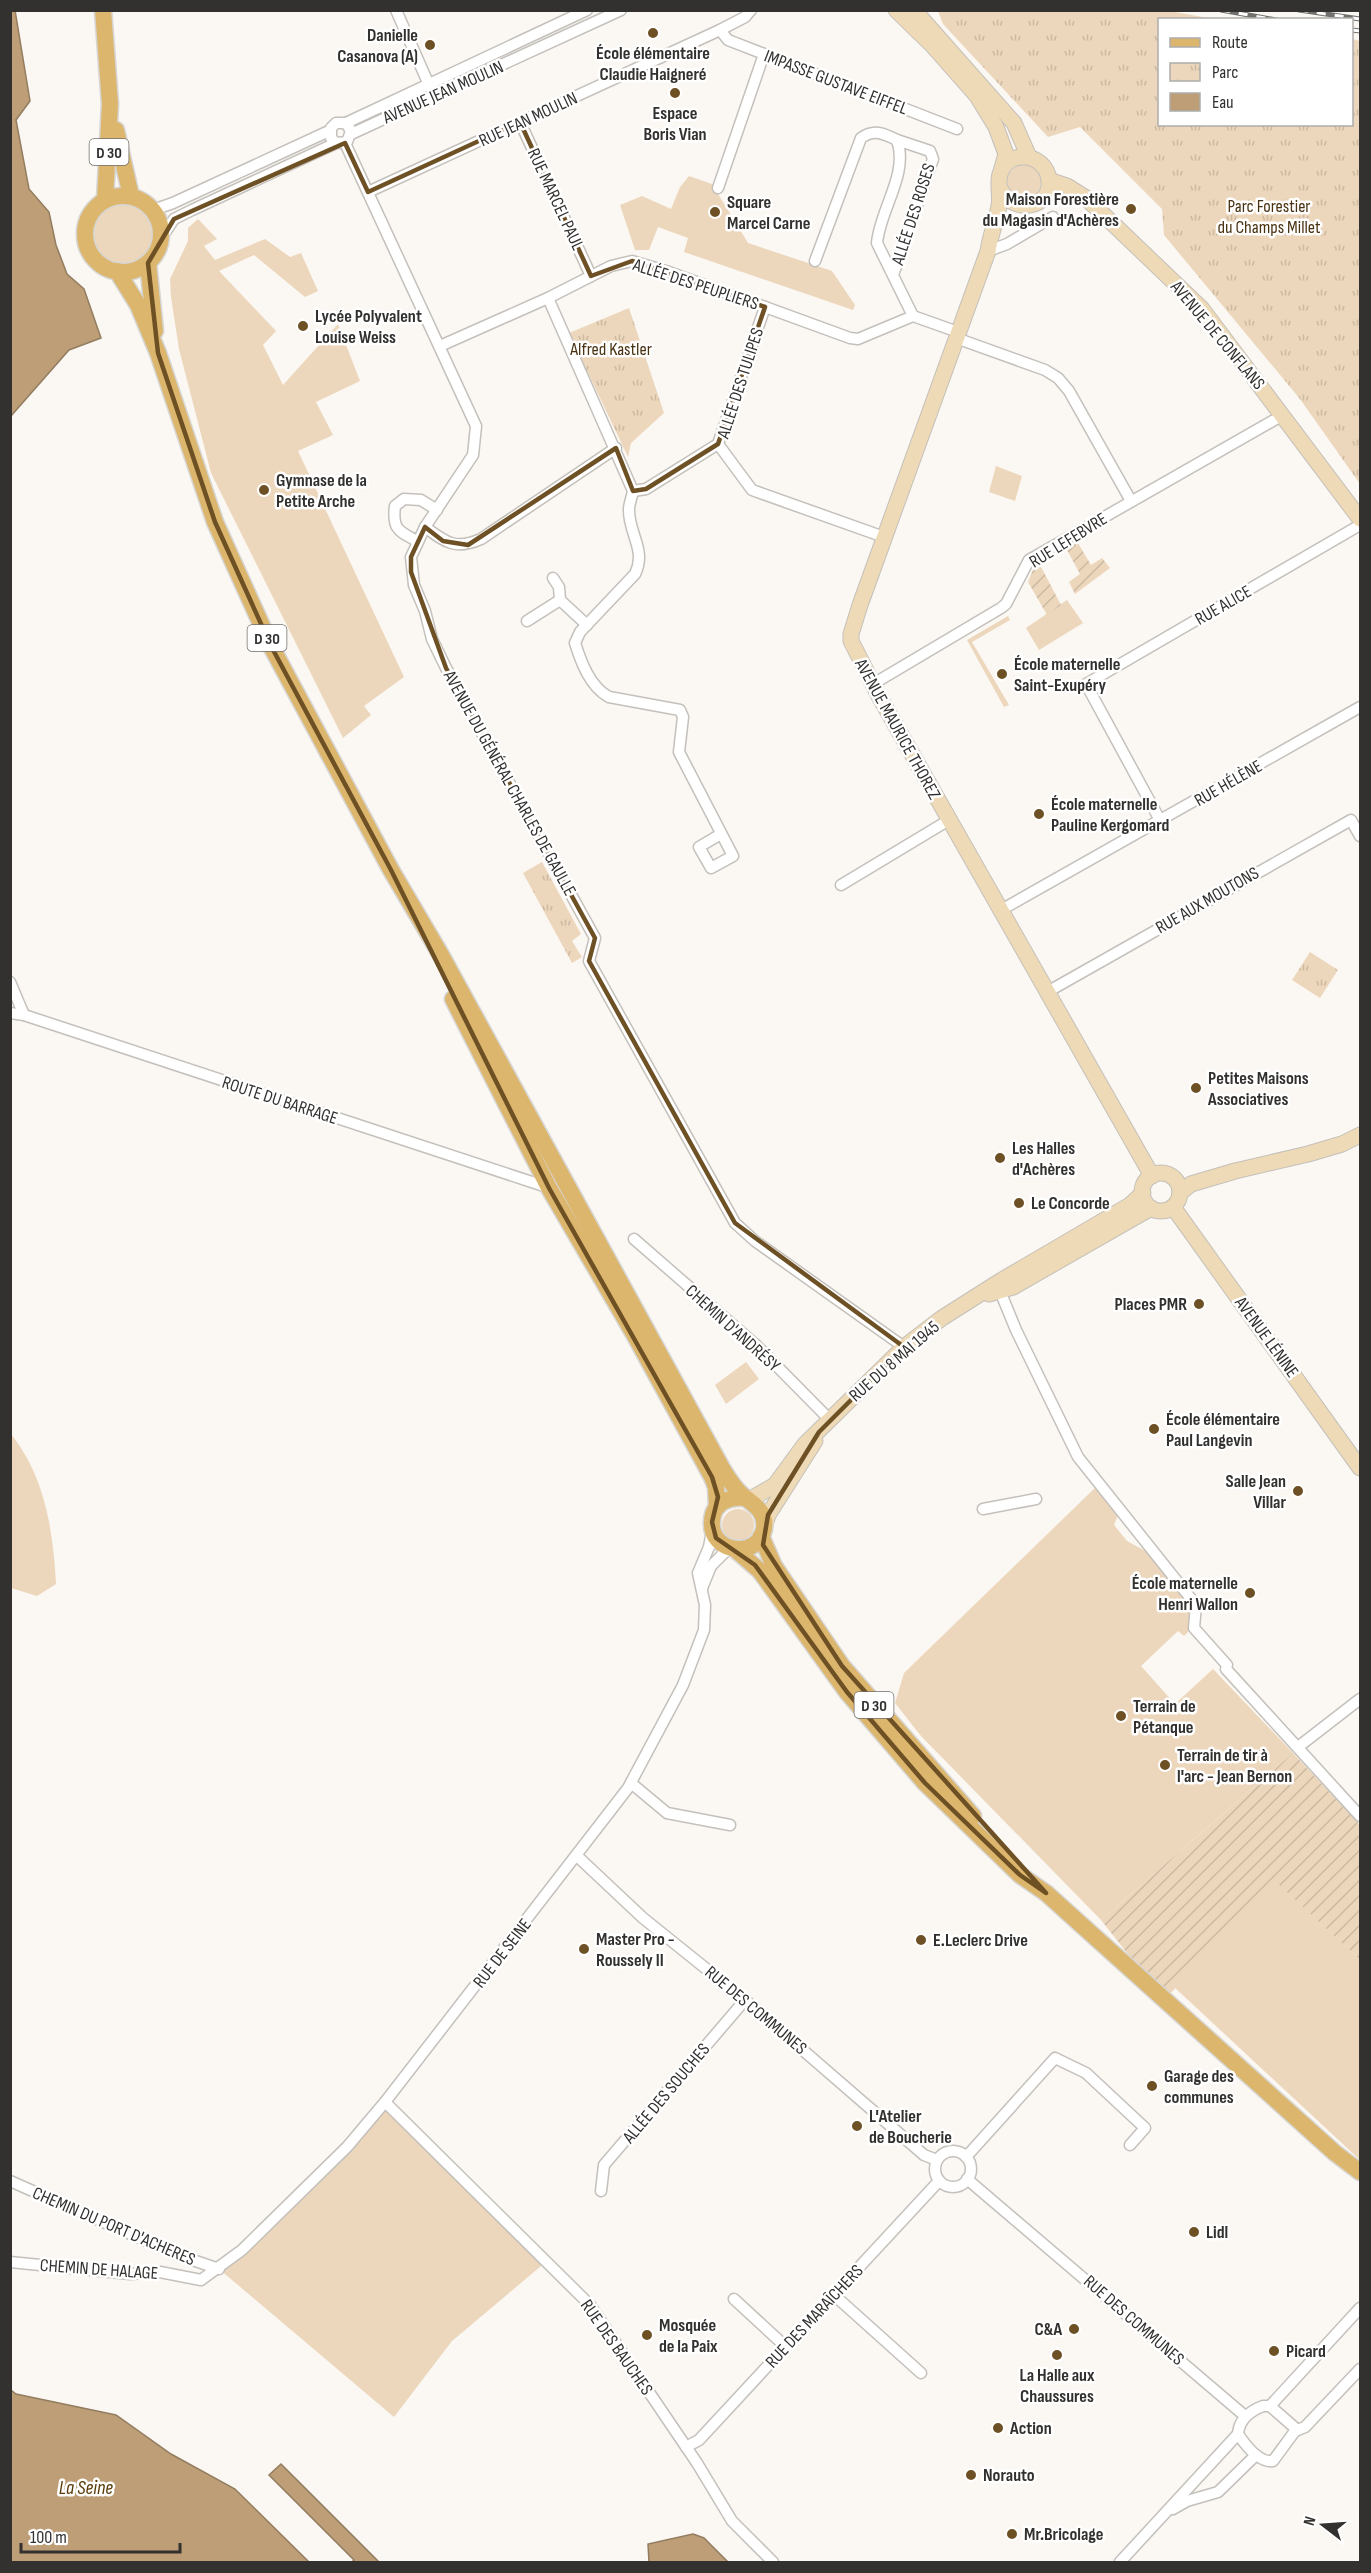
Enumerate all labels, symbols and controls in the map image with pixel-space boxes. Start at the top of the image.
legend [1158,18,1353,126]
place label: Danielle Casanova (A) [337,25,418,67]
marker: École élémentaire Claudie Haigneré [646,26,660,40]
text: Route [1212,32,1248,53]
marker: Danielle Casanova (A) [423,38,437,52]
place label: École élémentaire Claudie Haigneré [596,43,710,85]
street label: IMPASSE GUSTAVE EIFFEL [761,46,911,120]
street label: AVENUE JEAN MOULIN [379,56,507,129]
text: Parc [1212,62,1238,83]
marker: Espace Boris Vian [668,86,682,100]
street label: RUE JEAN MOULIN [476,88,581,151]
text: Eau [1212,92,1234,113]
place label: Espace Boris Vian [643,103,707,145]
road number: D 30 [90,139,128,165]
street label: RUE MARCEL PAUL [523,145,588,254]
street label: ALLÉE DES ROSES [887,161,940,268]
place label: Maison Forestière du Magasin d'Achères [983,189,1119,231]
place label: Square Marcel Carne [727,192,810,234]
park label: Parc Forestier du Champs Millet [1218,196,1321,238]
marker: Maison Forestière du Magasin d'Achères [1124,202,1138,216]
marker: Square Marcel Carne [708,205,722,219]
street label: ALLÉE DES PEUPLIERS [629,254,762,315]
street label: AVENUE DE CONFLANS [1165,276,1269,394]
place label: Lycée Polyvalent Louise Weiss [315,306,422,348]
marker: Lycée Polyvalent Louise Weiss [296,319,310,333]
street label: ALLÉE DES TULIPES [712,325,768,442]
park label: Alfred Kastler [569,339,652,360]
place label: Gymnase de la Petite Arche [276,470,367,512]
marker: Gymnase de la Petite Arche [257,483,271,497]
street label: RUE LEFEBVRE [1025,508,1111,573]
street label: RUE ALICE [1191,581,1255,630]
road number: D 30 [248,625,286,651]
street label: AVENUE MAURICE THOREZ [850,654,945,804]
place label: École maternelle Saint-Exupéry [1014,654,1120,696]
street label: AVENUE DU GÉNÉRAL CHARLES DE GAULLE [438,666,580,899]
marker: École maternelle Saint-Exupéry [995,667,1009,681]
street label: RUE HÉLÈNE [1191,756,1266,811]
place label: École maternelle Pauline Kergomard [1051,794,1170,836]
marker: École maternelle Pauline Kergomard [1032,807,1046,821]
street label: RUE AUX MOUTONS [1152,862,1263,938]
place label: Petites Maisons Associatives [1207,1068,1309,1110]
street label: ROUTE DU BARRAGE [219,1072,340,1129]
marker: Petites Maisons Associatives [1189,1081,1203,1095]
place label: Les Halles d'Achères [1012,1138,1075,1180]
marker: Les Halles d'Achères [993,1151,1007,1165]
place label: Le Concorde [1031,1193,1110,1214]
marker: Le Concorde [1012,1196,1026,1210]
street label: CHEMIN D'ANDRÉSY [681,1280,785,1377]
street label: AVENUE LÉNINE [1230,1292,1303,1382]
place label: Places PMR [1115,1294,1187,1315]
marker: Places PMR [1192,1297,1206,1311]
street label: RUE DU 8 MAI 1945 [845,1316,944,1406]
place label: École élémentaire Paul Langevin [1166,1409,1280,1451]
marker: École élémentaire Paul Langevin [1147,1422,1161,1436]
place label: Salle Jean Villar [1226,1471,1286,1513]
marker: Salle Jean Villar [1291,1484,1305,1498]
place label: École maternelle Henri Wallon [1132,1573,1238,1615]
marker: École maternelle Henri Wallon [1243,1586,1257,1600]
road number: D 30 [854,1692,894,1718]
place label: Terrain de Pétanque [1133,1696,1196,1738]
marker: Terrain de Pétanque [1114,1709,1128,1723]
place label: Terrain de tir à l'arc - Jean Bernon [1177,1745,1292,1787]
marker: Terrain de tir à l'arc - Jean Bernon [1158,1758,1172,1772]
street label: RUE DE SEINE [469,1915,536,1992]
place label: Master Pro - Roussely II [596,1929,675,1971]
place label: E.Leclerc Drive [933,1930,1028,1951]
marker: E.Leclerc Drive [914,1933,928,1947]
marker: Master Pro - Roussely II [577,1942,591,1956]
street label: RUE DES COMMUNES [701,1962,811,2059]
street label: ALLÉE DES SOUCHES [618,2039,714,2148]
place label: Garage des communes [1164,2066,1234,2108]
marker: Garage des communes [1145,2079,1159,2093]
place label: L'Atelier de Boucherie [869,2106,952,2148]
marker: L'Atelier de Boucherie [850,2119,864,2133]
street label: CHEMIN DU PORT D'ACHERES [29,2183,199,2270]
place label: Lidl [1206,2222,1228,2243]
marker: Lidl [1187,2225,1201,2239]
street label: CHEMIN DE HALAGE [39,2255,159,2284]
street label: RUE DES MARAÎCHERS [761,2260,868,2372]
street label: RUE DES COMMUNES [1079,2271,1188,2370]
street label: RUE DES BAUCHES [576,2296,657,2399]
place label: Mosquée de la Paix [659,2315,718,2357]
place label: C&A [1035,2319,1062,2340]
marker: C&A [1067,2322,1081,2336]
marker: Mosquée de la Paix [640,2328,654,2342]
place label: Picard [1286,2341,1326,2362]
marker: Picard [1267,2344,1281,2358]
marker: La Halle aux Chaussures [1050,2348,1064,2362]
place label: La Halle aux Chaussures [1020,2365,1095,2407]
place label: Action [1009,2418,1052,2439]
marker: Action [991,2421,1005,2435]
place label: Norauto [983,2465,1035,2486]
marker: Norauto [964,2468,978,2482]
water label: La Seine [59,2476,113,2500]
north arrow [1293,2495,1353,2555]
text: N [1300,2514,1320,2528]
scale bar [21,2516,180,2554]
place label: Mr.Bricolage [1024,2524,1103,2545]
text: 100 m [30,2527,67,2548]
marker: Mr.Bricolage [1005,2527,1019,2541]

